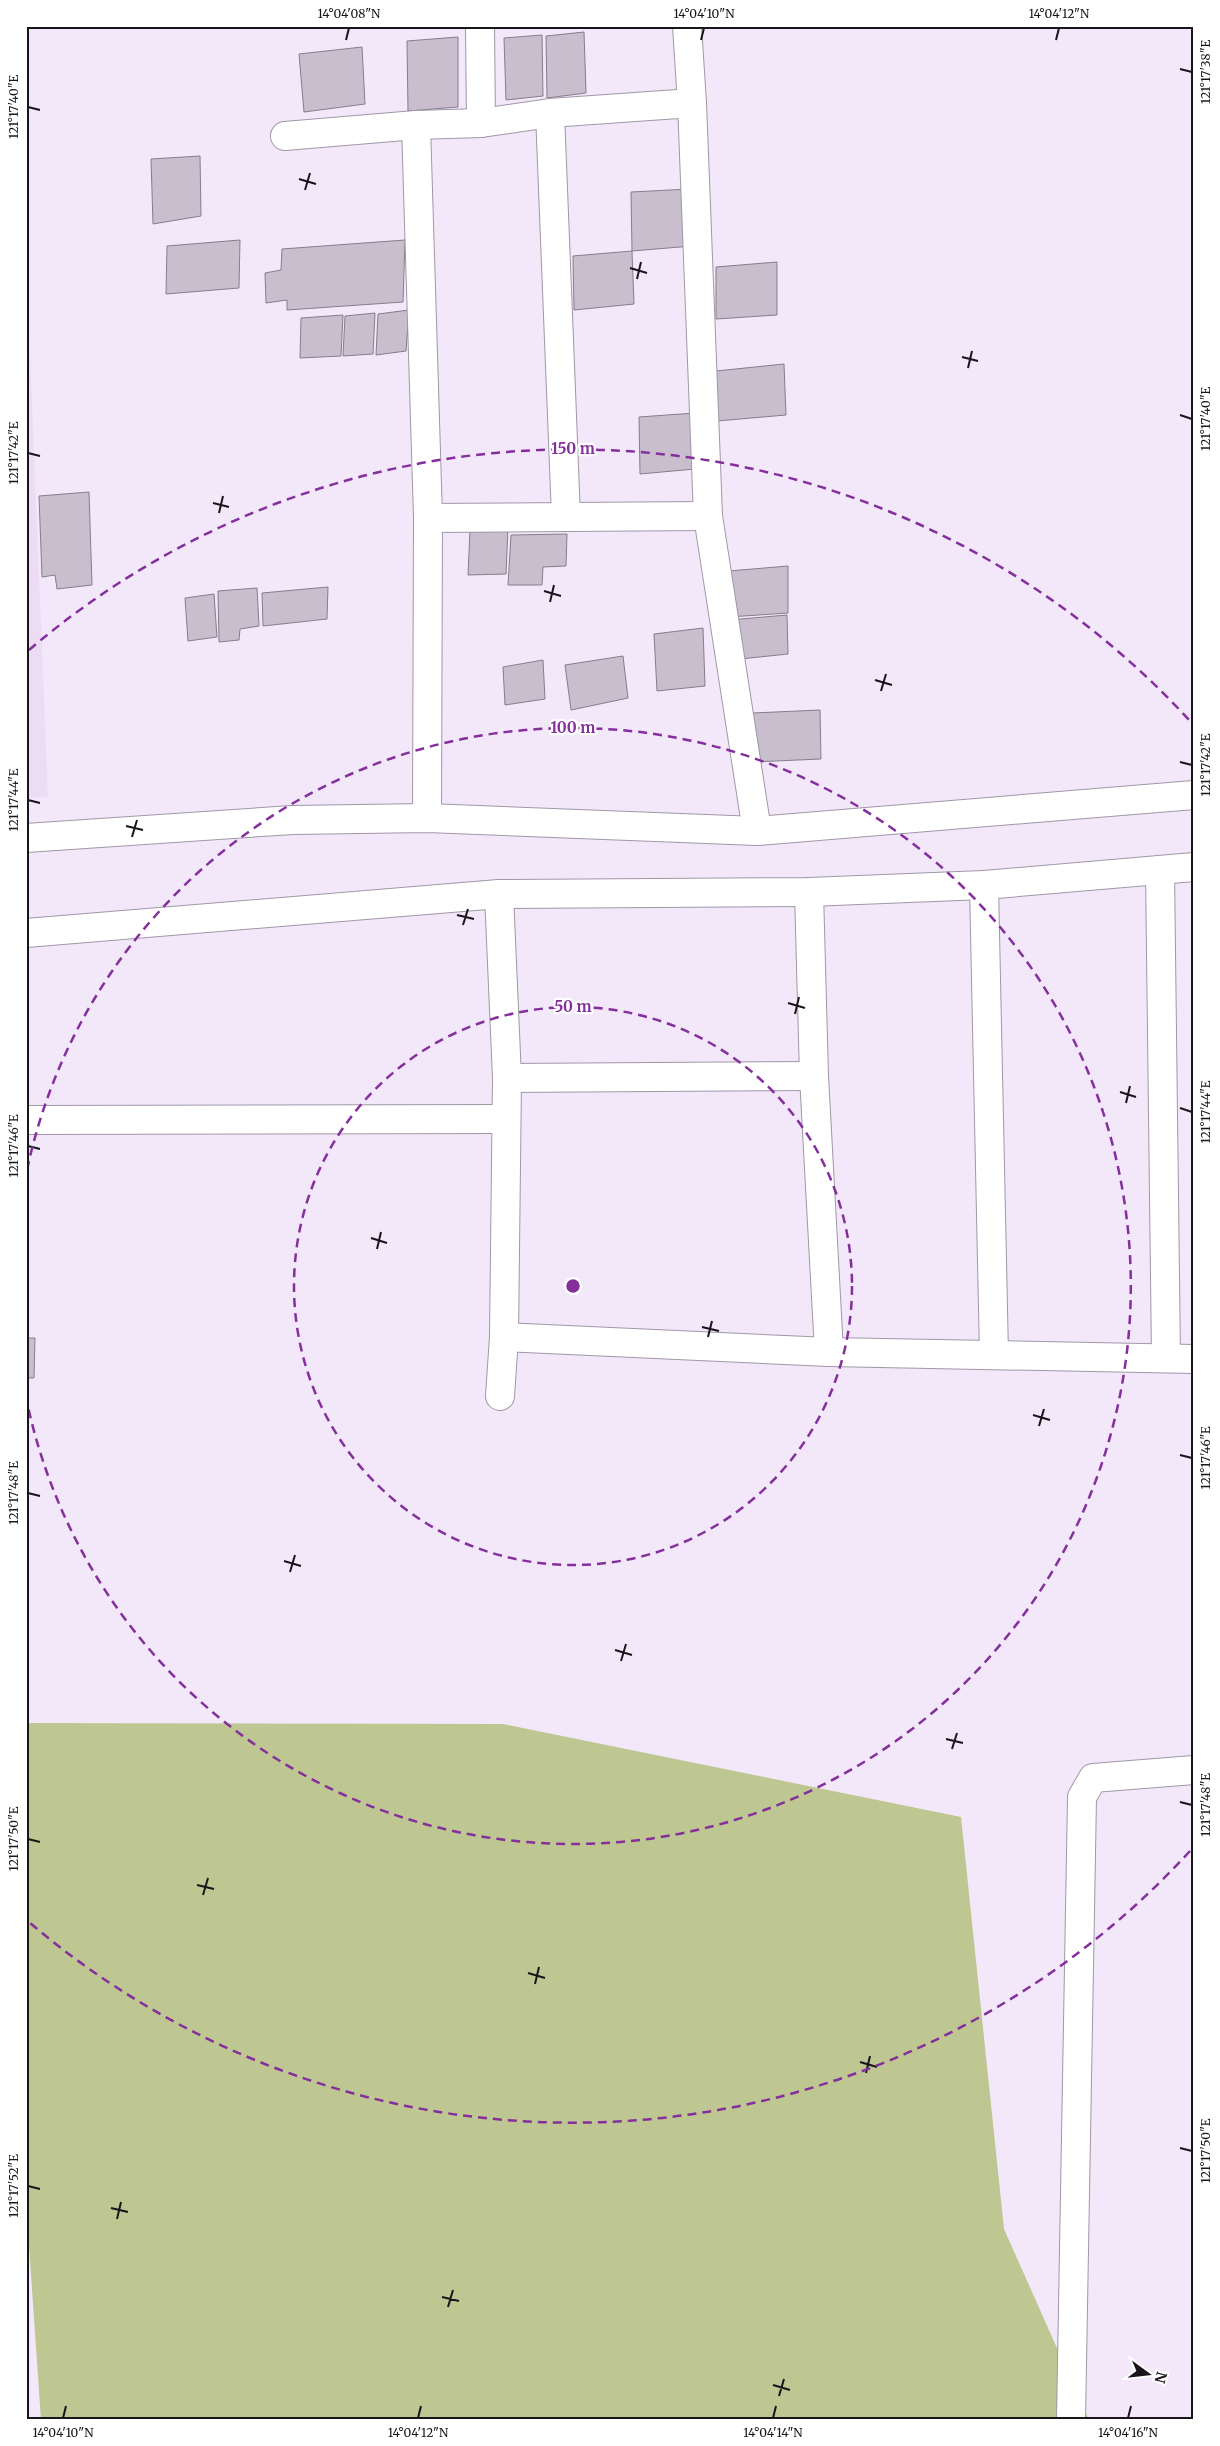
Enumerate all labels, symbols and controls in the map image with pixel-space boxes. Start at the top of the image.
text: 14°04'08"N [318,6,381,21]
text: 14°04'10"N [674,6,735,21]
text: 14°04'12"N [1029,6,1090,21]
text: 121°17'38"E [1198,40,1213,104]
text: 121°17'40"E [6,75,21,139]
text: 121°17'40"E [1198,387,1213,451]
text: 121°17'42"E [6,421,21,484]
text: 150 m [551,439,595,458]
text: 100 m [551,718,595,737]
text: 121°17'42"E [1198,733,1213,796]
text: 121°17'44"E [6,768,21,831]
text: 50 m [554,997,592,1016]
text: 121°17'44"E [1198,1080,1213,1143]
text: 121°17'46"E [6,1114,21,1178]
centre of rings [564,1277,582,1295]
text: 121°17'46"E [1198,1426,1213,1490]
text: 121°17'48"E [6,1461,21,1525]
text: 121°17'48"E [1198,1773,1213,1837]
text: 121°17'50"E [6,1806,21,1871]
text: 121°17'50"E [1198,2118,1213,2183]
text: 121°17'52"E [6,2154,21,2218]
north arrow [1122,2348,1172,2398]
text: N [1150,2370,1171,2385]
text: 14°04'10"N [33,2425,94,2440]
text: 14°04'12"N [388,2425,449,2440]
text: 14°04'14"N [743,2425,803,2440]
text: 14°04'16"N [1098,2425,1159,2440]

